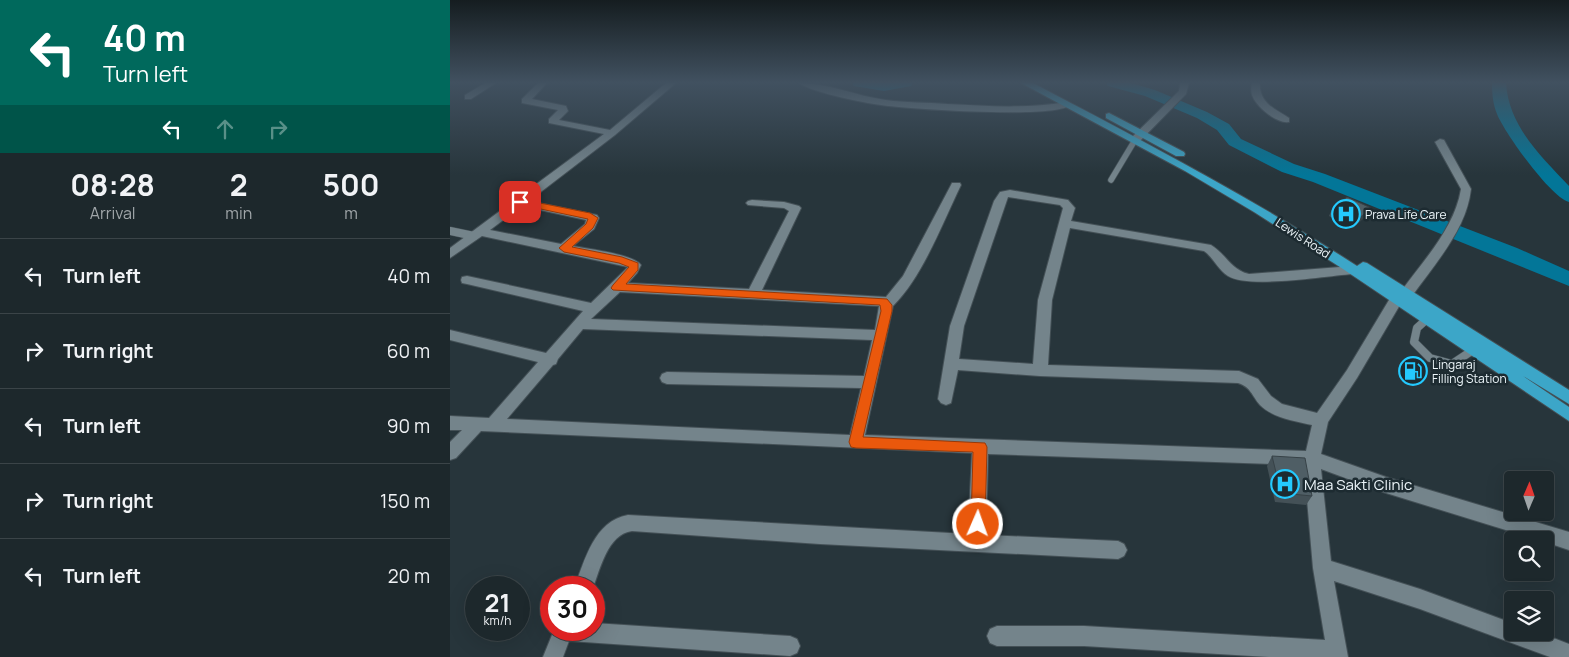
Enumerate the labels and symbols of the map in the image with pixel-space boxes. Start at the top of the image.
pin [499,181,541,223]
hospital icon: Prava Life Care [1331,199,1361,229]
place label: Prava Life Care [1365,206,1446,223]
street label: Lewis Road [1272,214,1334,262]
fuel station icon: Lingaraj Filling Station [1398,356,1428,386]
place label: Lingaraj Filling Station [1432,356,1507,387]
hospital icon: Maa Sakti Clinic [1270,469,1300,499]
north arrow [1504,471,1554,521]
place label: Maa Sakti Clinic [1304,474,1412,495]
position arrow [951,497,1003,549]
speed limit sign: 30 [540,576,605,641]

